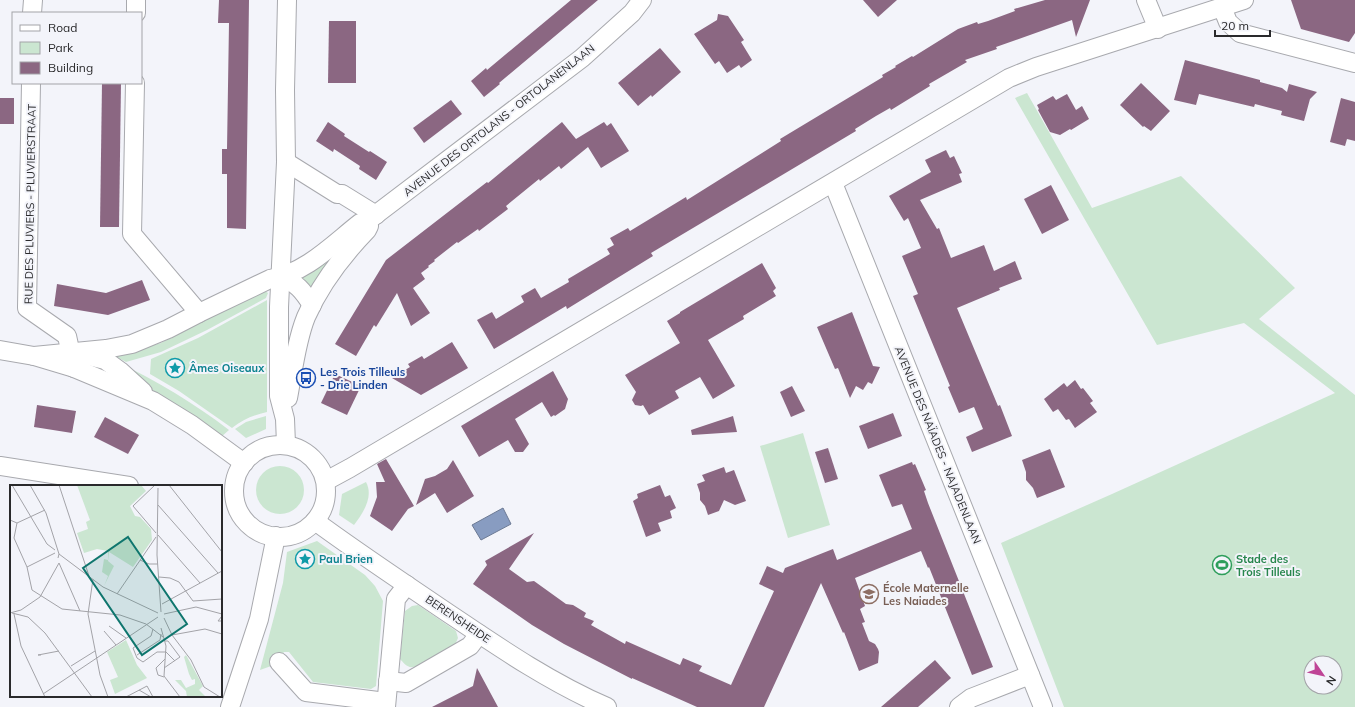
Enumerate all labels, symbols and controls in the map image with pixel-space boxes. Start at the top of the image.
legend [12,12,142,84]
scale bar [1215,12,1270,38]
text: 20 m [1221,18,1249,33]
text: Road [48,20,77,35]
text: Park [48,40,74,55]
street label: AVENUE DES ORTOLANS - ORTOLANENLAAN [401,41,597,199]
text: Building [48,60,93,75]
street label: RUE DES PLUVIERS - PLUVIERSTRAAT [21,103,39,304]
street label: AVENUE DES NAÏADES - NAJADENLAAN [892,344,984,546]
place icon: Âmes Oiseaux [164,357,186,379]
place label: Âmes Oiseaux [189,361,265,375]
place label: Les Trois Tilleuls - Drie Linden [320,365,406,392]
bus stop icon: Les Trois Tilleuls - Drie Linden [295,367,317,389]
inset map [10,485,222,697]
place icon: Paul Brien [294,548,316,570]
place label: Paul Brien [319,552,373,566]
place label: Stade des Trois Tilleuls [1236,552,1301,579]
sports icon: Stade des Trois Tilleuls [1211,554,1233,576]
place label: École Maternelle Les Naiades [883,581,969,608]
school or university icon: École Maternelle Les Naiades [858,583,880,605]
street label: BERENSHEIDE [423,592,493,646]
north arrow [1303,655,1343,695]
text: N [1323,673,1339,688]

